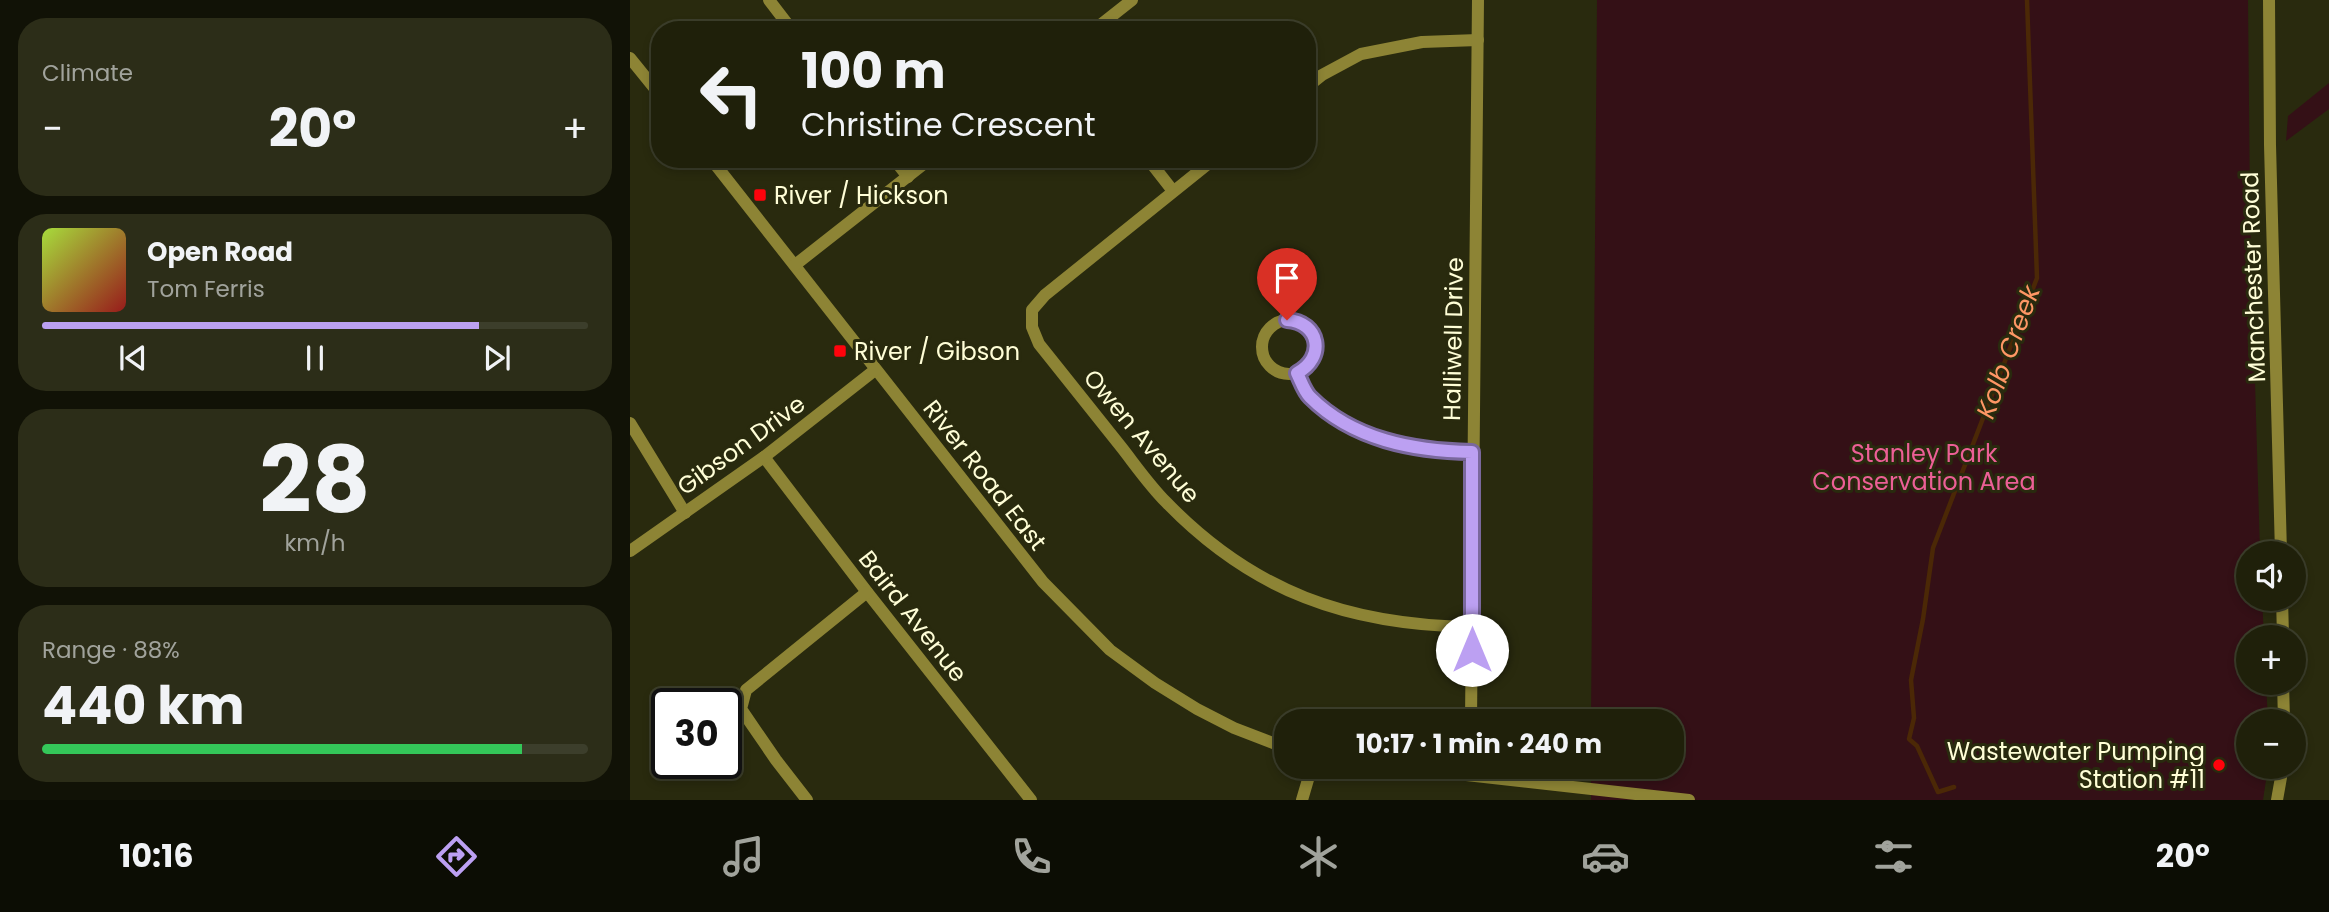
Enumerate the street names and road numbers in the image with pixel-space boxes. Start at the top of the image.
street label: Manchester Road [2233,171,2273,383]
street label: Halliwell Drive [1435,257,1471,421]
street label: Owen Avenue [1076,362,1208,510]
street label: Gibson Drive [670,387,812,503]
street label: River Road East [916,393,1054,557]
street label: Baird Avenue [851,543,975,689]

